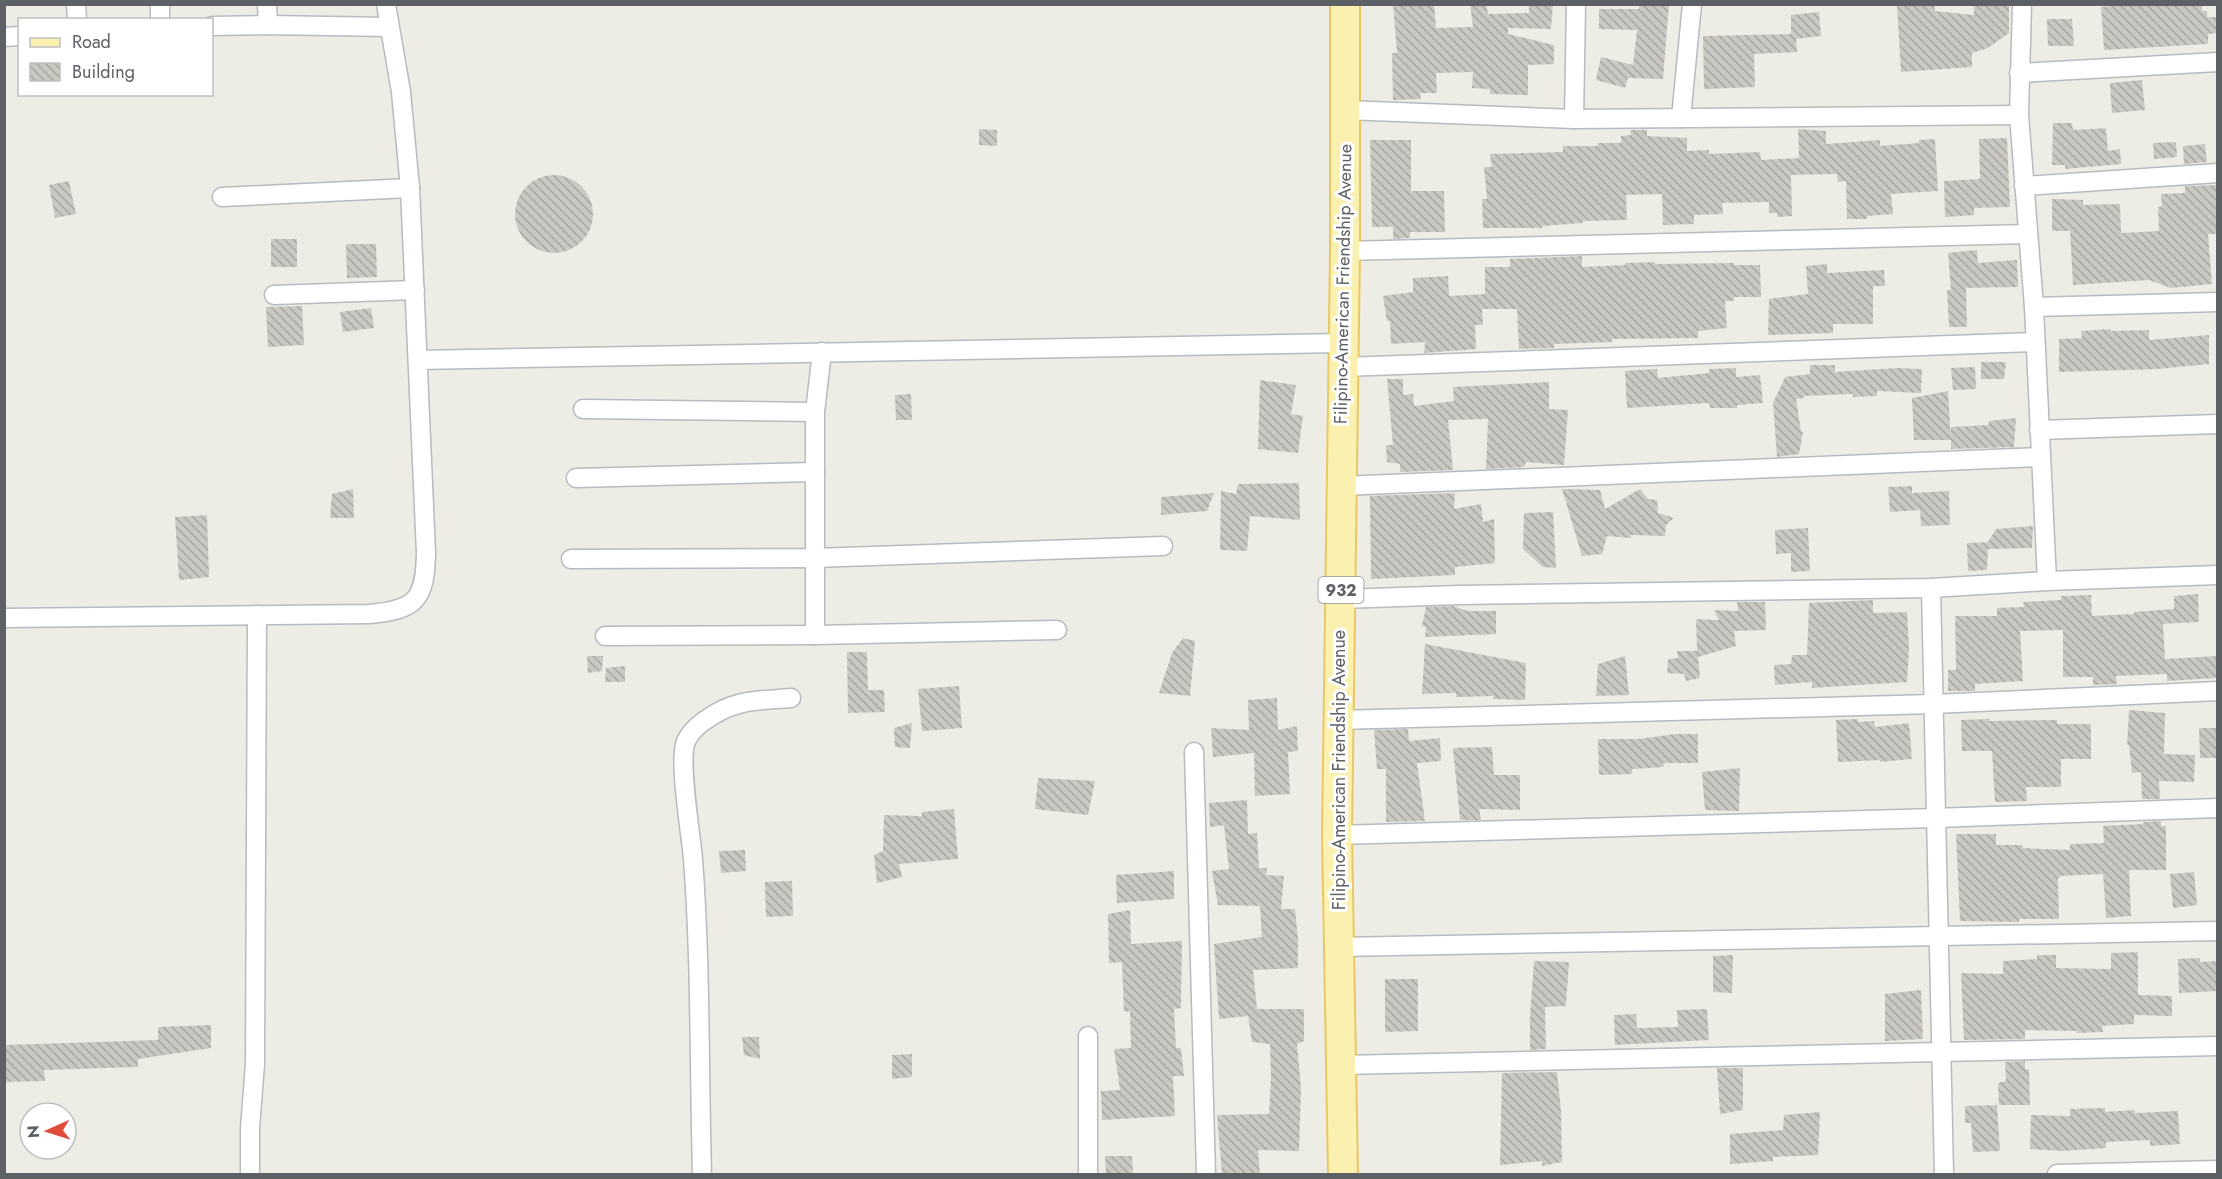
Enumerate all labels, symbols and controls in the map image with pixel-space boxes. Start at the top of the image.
legend [18,18,213,96]
text: Road [72,29,111,55]
text: Building [72,59,135,85]
street label: Filipino-American Friendship Avenue [1328,144,1358,424]
road number: 932 [1318,577,1364,603]
street label: Filipino-American Friendship Avenue [1326,630,1352,910]
north arrow [18,1101,78,1161]
text: N [22,1125,45,1139]

